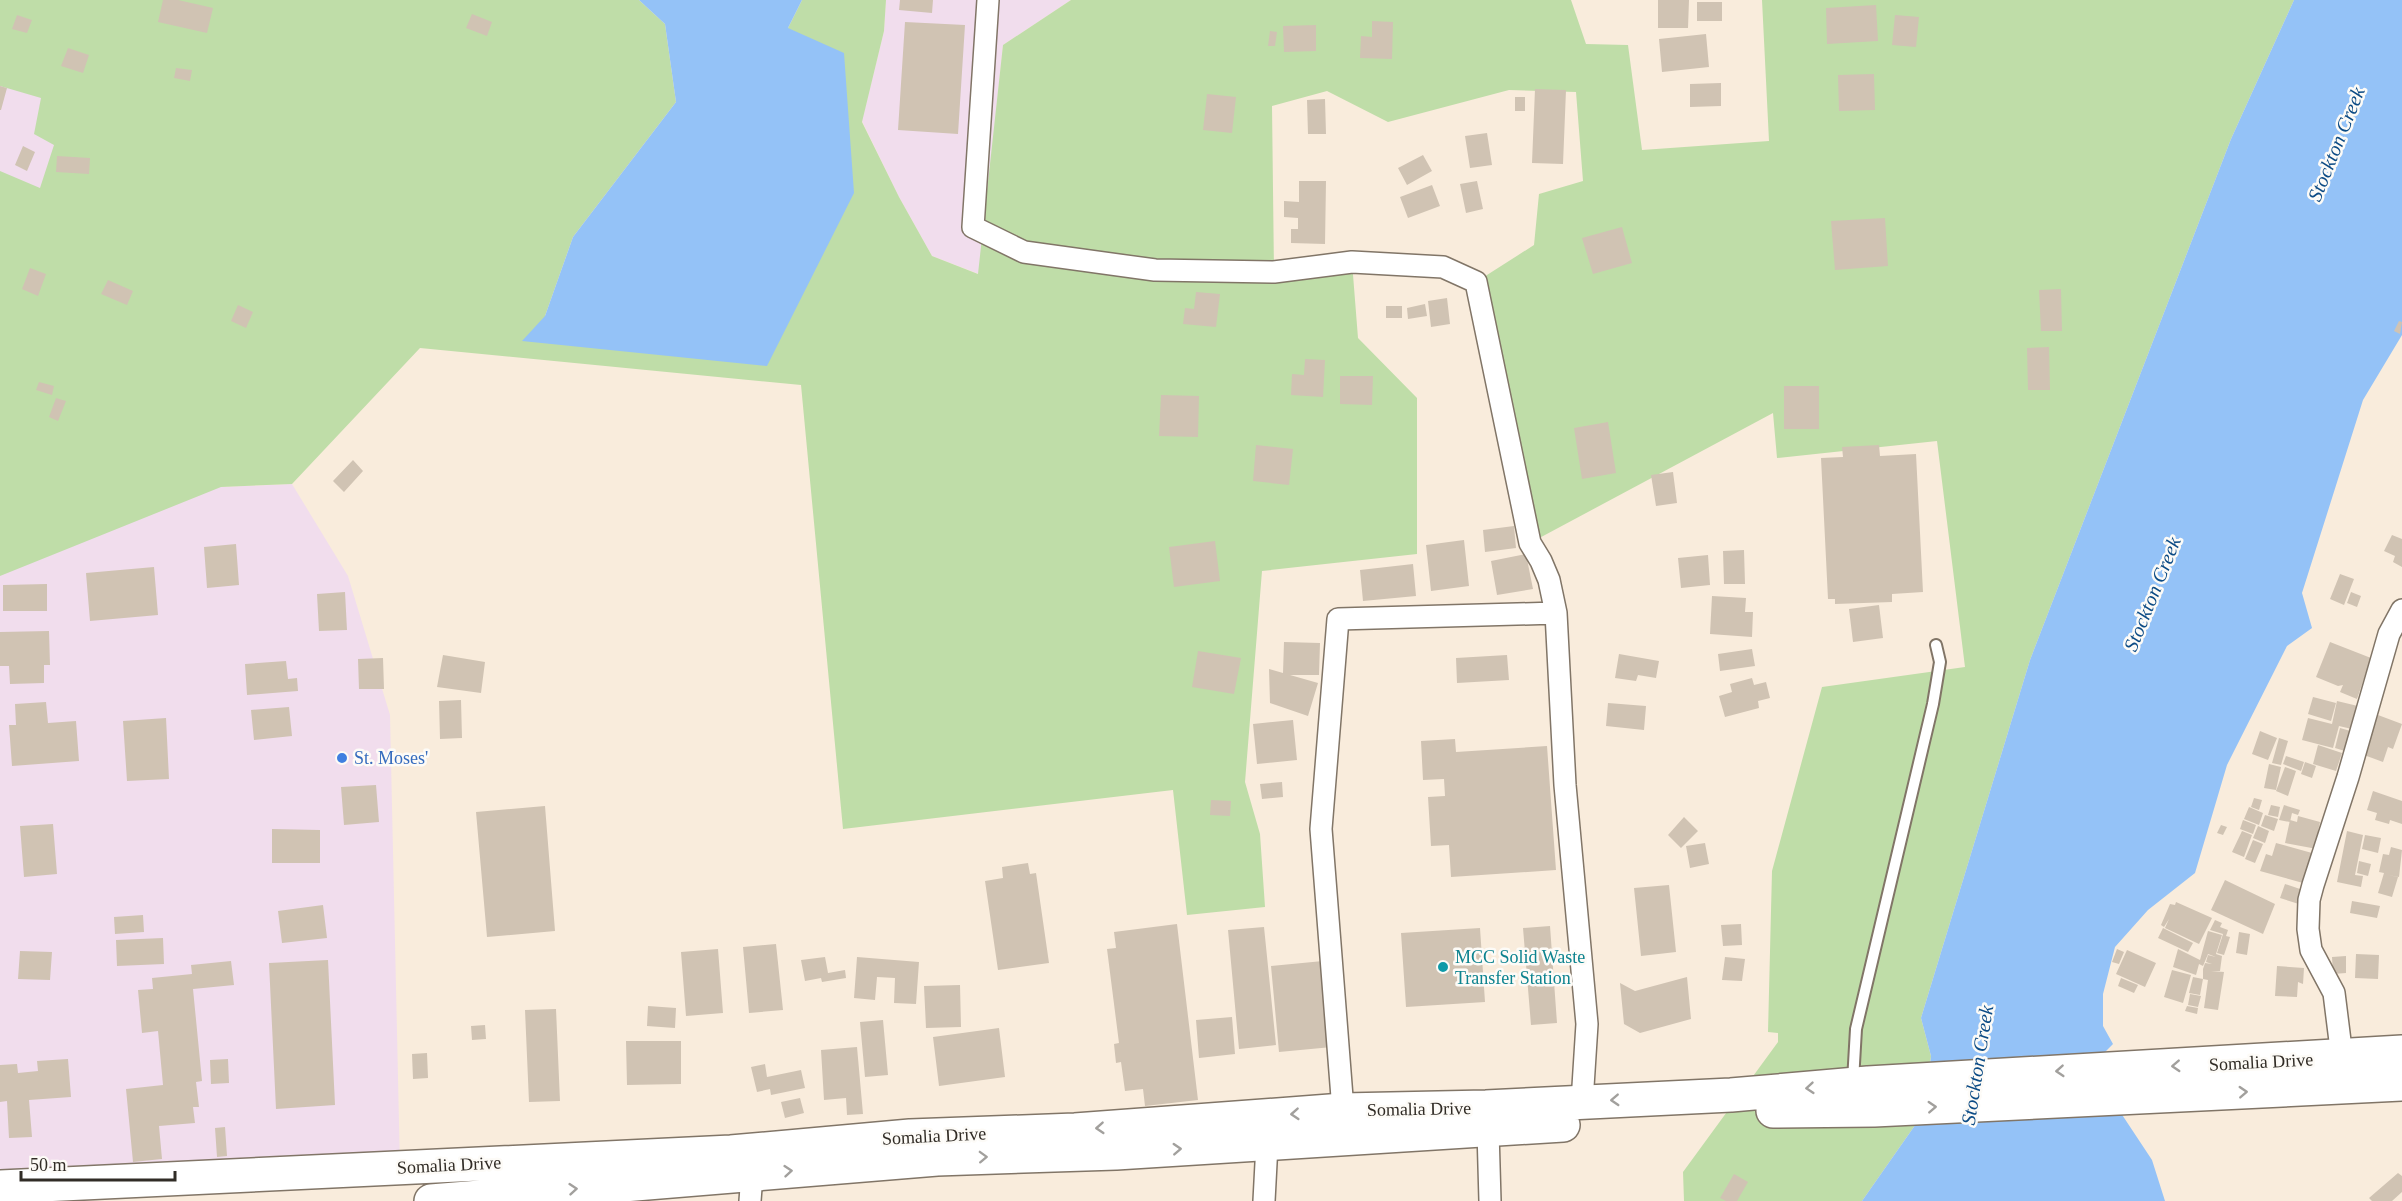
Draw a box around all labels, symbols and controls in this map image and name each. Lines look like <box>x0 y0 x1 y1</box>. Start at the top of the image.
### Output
water label: Stockton Creek <box>2303 83 2369 204</box>
water label: Stockton Creek <box>2119 533 2185 654</box>
place label: St. Moses' <box>354 748 428 768</box>
marker: St. Moses' <box>335 751 349 765</box>
place label: MCC Solid Waste Transfer Station <box>1455 947 1585 988</box>
marker: MCC Solid Waste Transfer Station <box>1436 960 1450 974</box>
water label: Stockton Creek <box>1957 1002 1997 1126</box>
street label: Somalia Drive <box>2208 1049 2314 1075</box>
one-way arrow <box>2171 1059 2180 1072</box>
one-way arrow <box>2056 1065 2065 1078</box>
one-way arrow <box>1806 1082 1815 1095</box>
one-way arrow <box>2238 1086 2247 1099</box>
one-way arrow <box>1611 1094 1620 1107</box>
street label: Somalia Drive <box>1367 1098 1471 1120</box>
one-way arrow <box>1928 1100 1937 1113</box>
one-way arrow <box>1290 1107 1299 1120</box>
one-way arrow <box>1096 1122 1105 1135</box>
street label: Somalia Drive <box>881 1123 987 1149</box>
one-way arrow <box>1173 1143 1182 1156</box>
scale bar <box>21 1144 176 1182</box>
one-way arrow <box>978 1151 987 1164</box>
street label: Somalia Drive <box>396 1152 502 1178</box>
text: 50 m <box>30 1155 67 1175</box>
one-way arrow <box>784 1165 793 1178</box>
one-way arrow <box>568 1183 577 1196</box>

